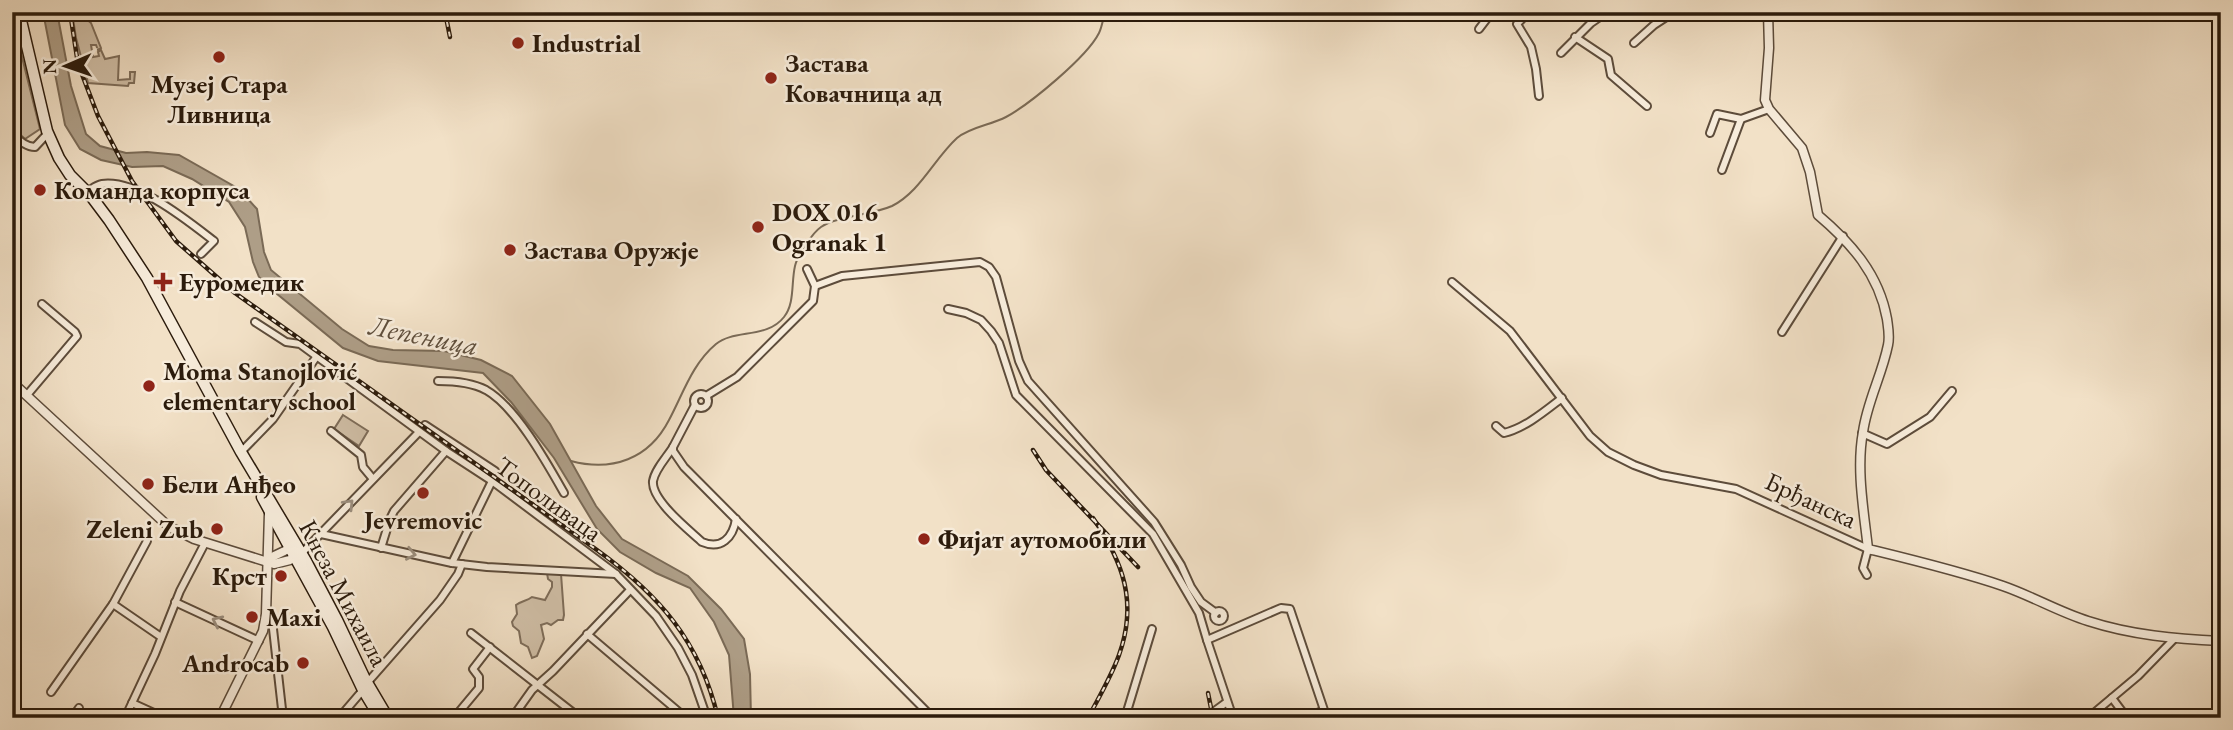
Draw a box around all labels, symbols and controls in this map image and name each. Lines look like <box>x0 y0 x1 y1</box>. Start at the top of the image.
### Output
place label: Industrial <box>532 26 641 60</box>
north arrow <box>32 32 102 102</box>
marker: Industrial <box>510 35 526 51</box>
place label: Застава Ковачница ад <box>785 46 942 110</box>
marker: Музеј Стара Ливница <box>211 49 227 65</box>
text: N <box>37 58 62 75</box>
place label: Музеј Стара Ливница <box>150 67 288 131</box>
marker: Застава Ковачница ад <box>763 70 779 86</box>
place label: Команда корпуса <box>54 173 250 207</box>
marker: Команда корпуса <box>32 182 48 198</box>
place label: DOX 016 Ogranak 1 <box>772 195 887 259</box>
marker: DOX 016 Ogranak 1 <box>750 219 766 235</box>
place label: Застава Оружје <box>524 233 699 267</box>
marker: Застава Оружје <box>502 242 518 258</box>
place label: Еуромедик <box>179 265 305 299</box>
marker: Еуромедик <box>153 272 173 292</box>
water label: Лепеница <box>365 306 481 363</box>
place label: Moma Stanojlović elementary school <box>163 354 358 418</box>
marker: Moma Stanojlović elementary school <box>141 378 157 394</box>
street label: Тополиваца <box>489 449 610 550</box>
street label: Брђанска <box>1760 464 1863 536</box>
place label: Бели Анђео <box>162 467 296 501</box>
marker: Бели Анђео <box>140 476 156 492</box>
marker: Jevremovic <box>415 485 431 501</box>
one-way arrow <box>340 499 353 512</box>
place label: Jevremovic <box>361 503 482 537</box>
place label: Zeleni Zub <box>86 512 203 546</box>
street label: Кнеза Михаила <box>291 514 397 673</box>
marker: Zeleni Zub <box>209 521 225 537</box>
place label: Фијат аутомобили <box>938 522 1146 556</box>
marker: Фијат аутомобили <box>916 531 932 547</box>
one-way arrow <box>405 546 417 561</box>
place label: Крст <box>212 559 267 593</box>
marker: Крст <box>273 568 289 584</box>
place label: Maxi <box>266 600 322 634</box>
marker: Maxi <box>244 609 260 625</box>
one-way arrow <box>212 616 224 630</box>
place label: Androcab <box>181 646 289 680</box>
marker: Androcab <box>295 655 311 671</box>

